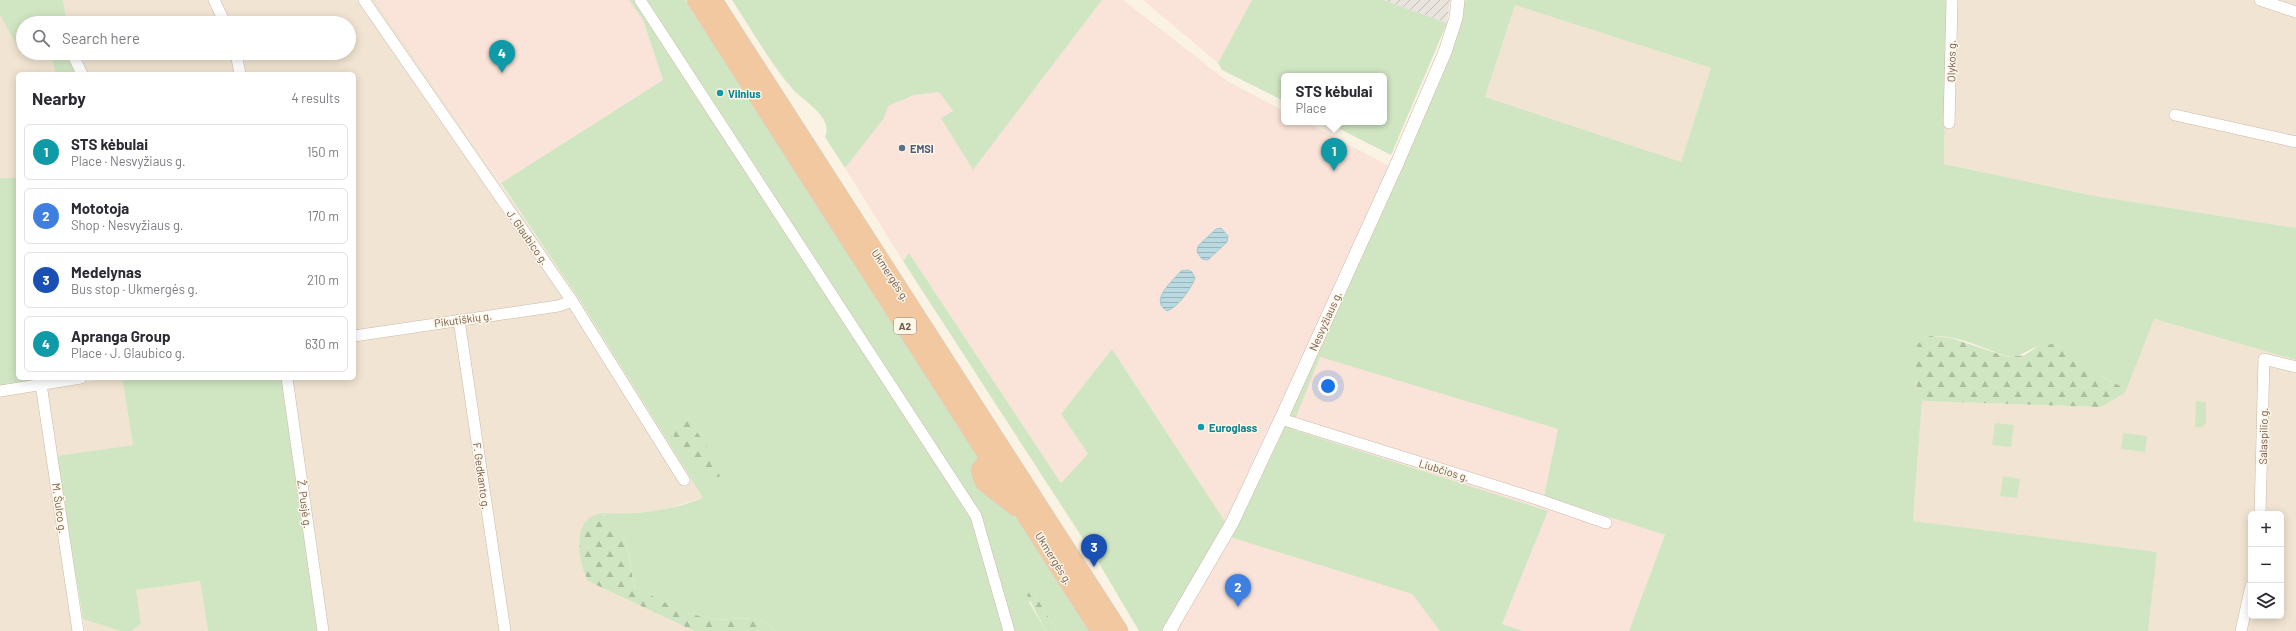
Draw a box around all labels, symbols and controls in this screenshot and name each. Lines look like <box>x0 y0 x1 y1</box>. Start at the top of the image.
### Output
search box <box>16 16 356 60</box>
icon: search <box>30 27 52 49</box>
text: Search here <box>62 29 140 47</box>
pin: 4 <box>489 40 515 73</box>
street label: Olykos g. <box>1944 40 1958 82</box>
popup <box>1281 73 1387 125</box>
text: STS kėbulai <box>1296 82 1372 100</box>
place label: Vilnius <box>728 87 761 100</box>
text: Nearby <box>32 88 86 108</box>
marker: Vilnius <box>715 88 725 98</box>
text: 4 results <box>292 90 340 106</box>
text: Place <box>1296 100 1327 116</box>
text: STS kėbulai <box>71 135 148 153</box>
pin: 1 <box>1321 138 1347 171</box>
place label: EMSI <box>910 142 934 155</box>
marker: EMSI <box>897 143 907 153</box>
text: 1 <box>44 144 48 160</box>
text: 150 m <box>307 144 339 160</box>
text: Place · Nesvyžiaus g. <box>71 153 186 169</box>
text: Mototoja <box>71 199 129 217</box>
street label: J. Glaubico g. <box>504 207 552 267</box>
text: 2 <box>42 208 50 224</box>
text: 170 m <box>308 208 339 224</box>
text: Shop · Nesvyžiaus g. <box>71 217 183 233</box>
street label: Ukmergės g. <box>869 247 913 303</box>
text: Medelynas <box>71 263 141 281</box>
text: 3 <box>42 272 50 288</box>
text: 210 m <box>307 272 339 288</box>
text: Bus stop · Ukmergės g. <box>71 281 198 297</box>
street label: Nesvyžiaus g. <box>1306 289 1344 353</box>
street label: Pikutiškių g. <box>433 309 493 329</box>
road number: A2 <box>894 318 916 334</box>
text: Apranga Group <box>71 327 170 345</box>
text: 4 <box>42 336 50 352</box>
text: 630 m <box>305 336 339 352</box>
text: Place · J. Glaubico g. <box>71 345 185 361</box>
your location <box>1318 376 1338 396</box>
street label: Salaspilio g. <box>2256 407 2270 465</box>
place label: Euroglass <box>1209 421 1258 434</box>
marker: Euroglass <box>1196 422 1206 432</box>
street label: F. Gedkanto g. <box>471 442 493 510</box>
street label: Liubčios g. <box>1417 456 1471 484</box>
street label: Ž. Pusjė g. <box>295 479 315 529</box>
street label: M. Šulco g. <box>50 482 70 534</box>
map controls <box>2248 511 2284 619</box>
button: + <box>2248 511 2284 547</box>
street label: Ukmergės g. <box>1033 529 1075 587</box>
pin: 3 <box>1081 534 1107 567</box>
button: − <box>2248 547 2284 583</box>
pin: 2 <box>1225 574 1251 607</box>
button: layers <box>2248 583 2284 619</box>

